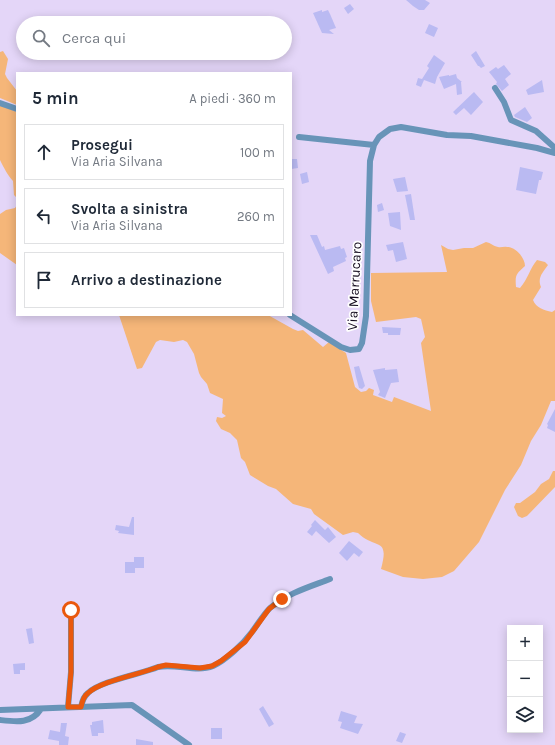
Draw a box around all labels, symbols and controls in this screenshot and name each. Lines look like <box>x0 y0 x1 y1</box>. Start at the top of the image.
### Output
search box <box>16 16 292 60</box>
icon: search <box>30 27 52 49</box>
text: Cerca qui <box>62 29 126 47</box>
text: 5 min <box>32 88 79 108</box>
text: A piedi · 360 m <box>189 91 276 106</box>
text: Prosegui <box>71 136 133 154</box>
icon: ahead <box>33 141 55 163</box>
text: 100 m <box>240 145 275 160</box>
text: Via Aria Silvana <box>71 154 163 169</box>
text: Svolta a sinistra <box>71 200 188 218</box>
icon: left <box>33 205 55 227</box>
text: 260 m <box>237 209 275 224</box>
text: Via Aria Silvana <box>71 218 163 233</box>
street label: Via Marrucaro <box>344 241 365 331</box>
icon: arrive <box>33 269 55 291</box>
text: Arrivo a destinazione <box>71 271 222 289</box>
route end <box>273 590 291 608</box>
route start <box>62 601 80 619</box>
map controls <box>507 625 543 733</box>
button: + <box>507 625 543 661</box>
button: − <box>507 661 543 697</box>
button: layers <box>507 697 543 733</box>

